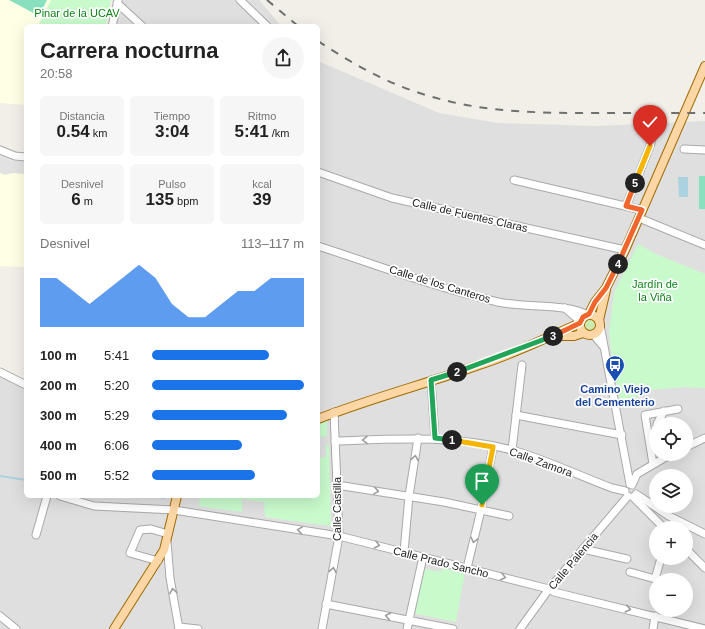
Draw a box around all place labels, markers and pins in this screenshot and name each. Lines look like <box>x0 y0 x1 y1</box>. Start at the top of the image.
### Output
pin <box>633 105 667 146</box>
pin: 5 <box>625 173 645 193</box>
pin: 4 <box>608 254 628 274</box>
pin: 3 <box>543 326 563 346</box>
bus stop icon: Camino Viejo del Cementerio <box>604 354 626 382</box>
pin: 2 <box>447 362 467 382</box>
place label: Camino Viejo del Cementerio <box>575 383 655 408</box>
pin: 1 <box>442 430 462 450</box>
pin <box>465 464 499 505</box>

